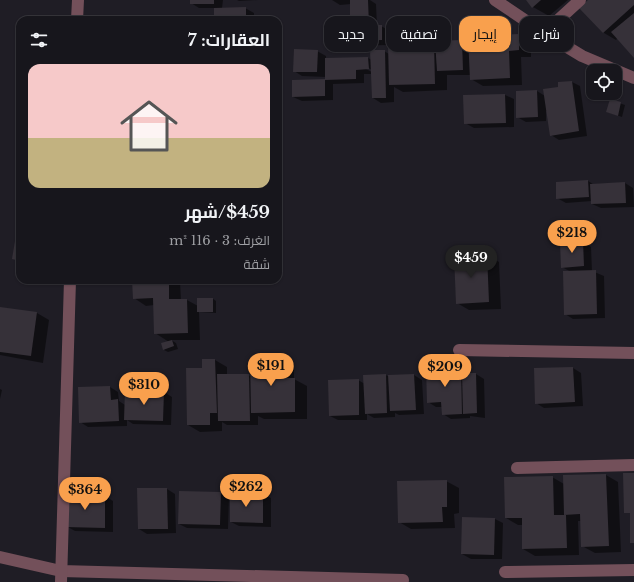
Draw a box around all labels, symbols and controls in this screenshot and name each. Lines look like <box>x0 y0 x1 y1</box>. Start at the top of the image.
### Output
chip: جديد <box>324 16 378 52</box>
chip: تصفية <box>386 16 451 52</box>
chip: إيجار <box>459 16 511 52</box>
chip: شراء <box>519 16 574 52</box>
icon: filters <box>28 29 50 51</box>
text: العقارات: 7 <box>188 30 270 51</box>
map controls <box>586 64 622 100</box>
button: locate <box>586 64 622 100</box>
icon: home <box>113 90 185 162</box>
text: $459/شهر <box>185 202 270 223</box>
pin: $218 <box>548 220 596 254</box>
text: $218 <box>557 224 587 241</box>
text: الغرف: 3 · 116 m² <box>169 232 270 249</box>
pin: $459 <box>447 245 495 279</box>
text: $459 <box>454 249 488 266</box>
text: شقة <box>243 256 270 273</box>
pin: $191 <box>247 353 295 387</box>
pin: $209 <box>421 354 469 388</box>
text: $191 <box>257 357 285 374</box>
text: $209 <box>427 358 463 375</box>
pin: $310 <box>120 372 168 406</box>
text: $310 <box>128 376 160 393</box>
pin: $262 <box>222 474 270 508</box>
pin: $364 <box>61 477 109 511</box>
text: $262 <box>229 478 263 495</box>
text: $364 <box>68 481 102 498</box>

